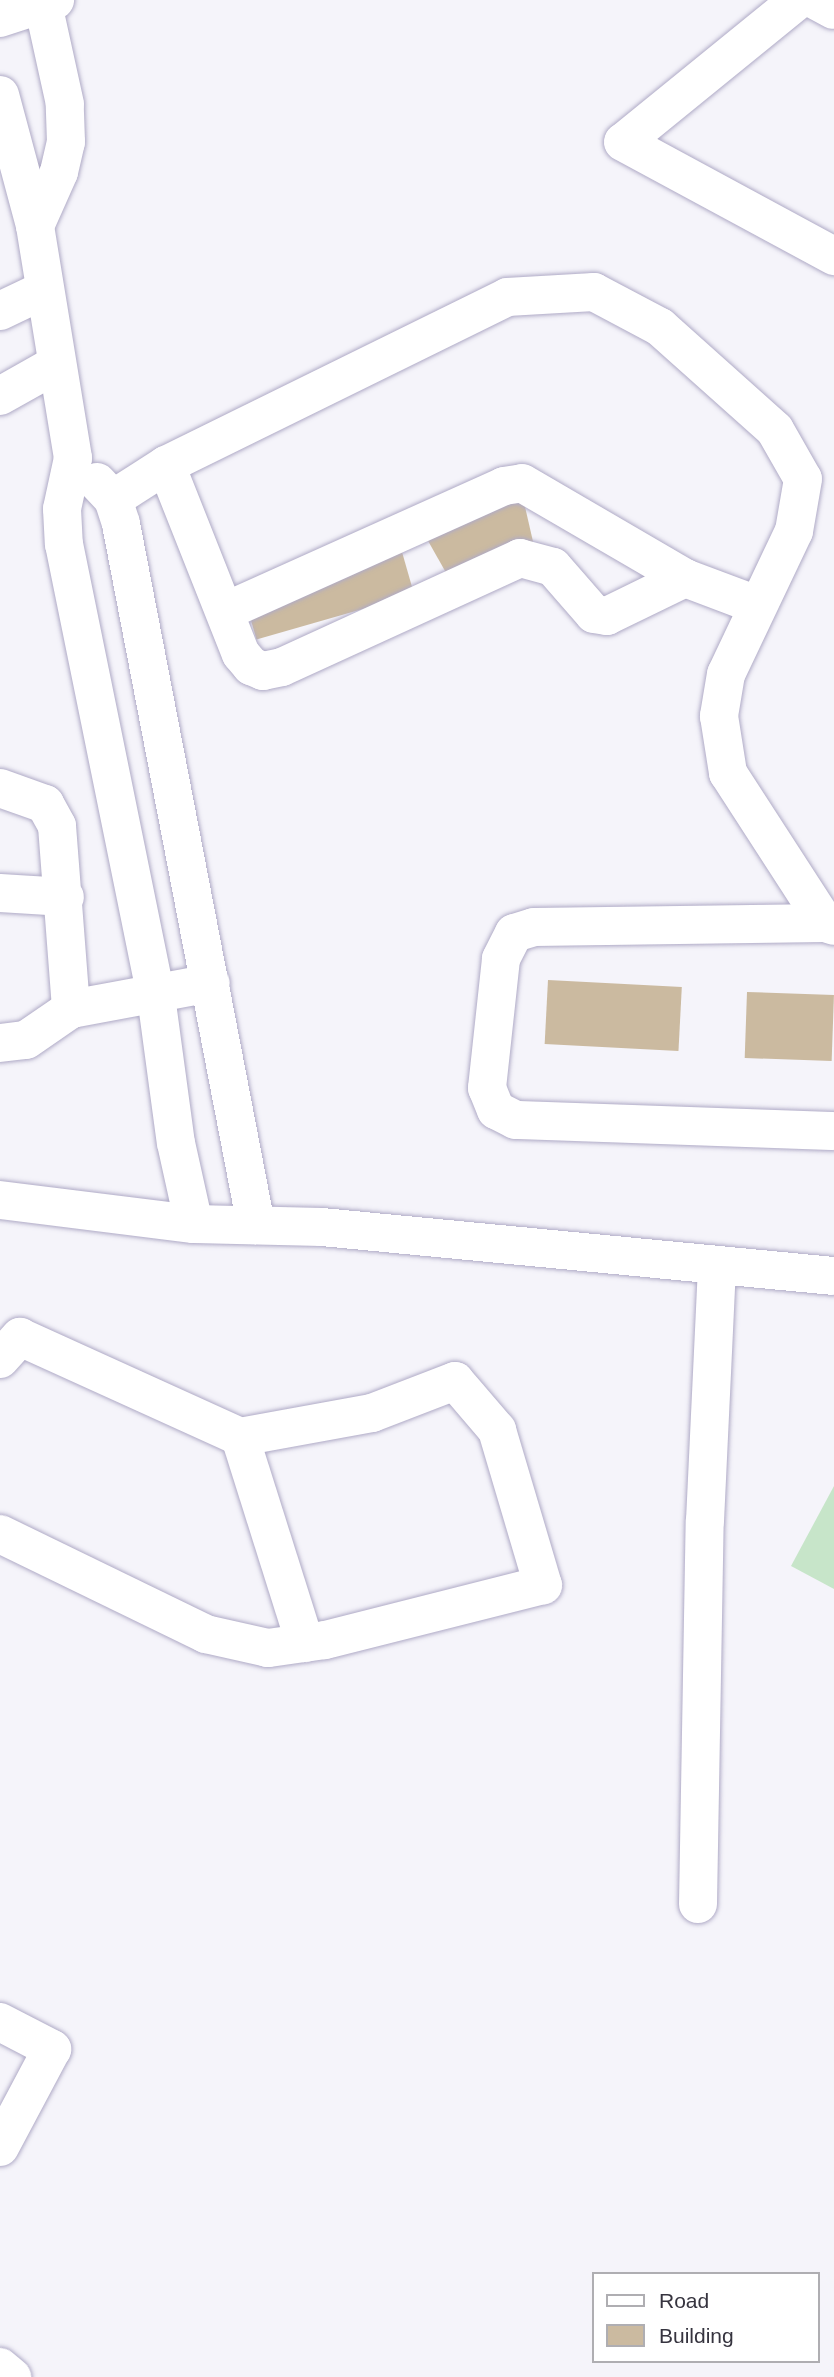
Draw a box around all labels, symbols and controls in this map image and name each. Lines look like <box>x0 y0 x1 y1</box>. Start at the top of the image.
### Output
legend <box>592 2272 820 2363</box>
text: Road <box>659 2289 709 2312</box>
text: Building <box>659 2324 734 2347</box>

